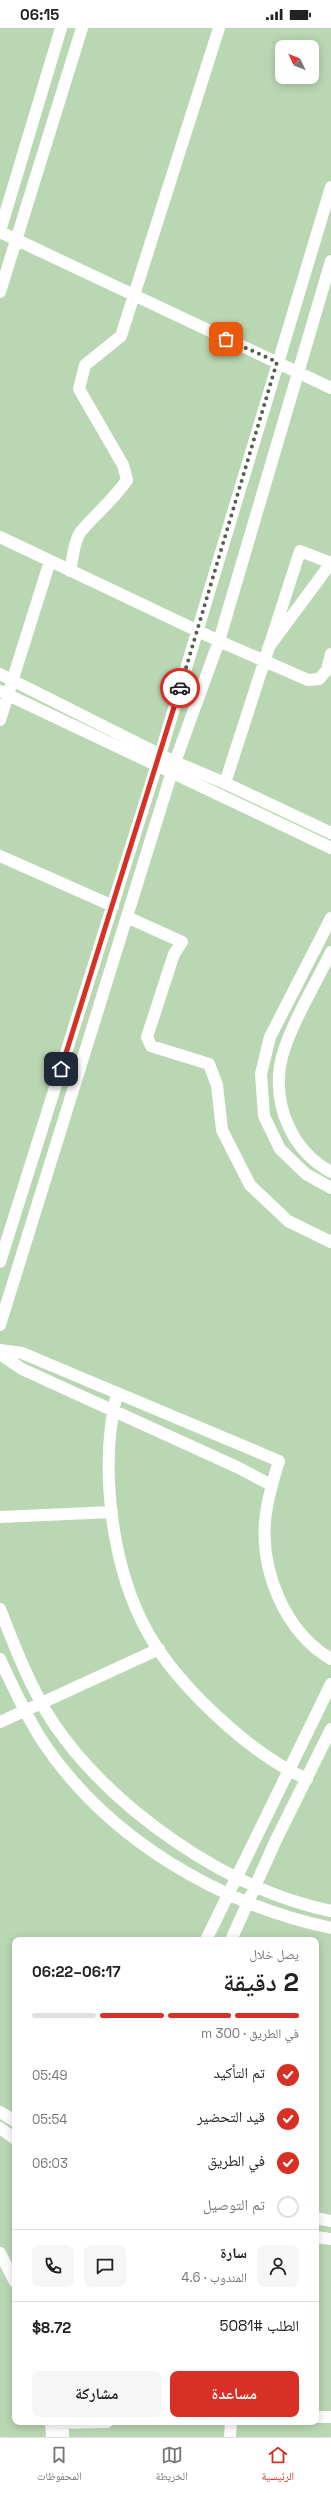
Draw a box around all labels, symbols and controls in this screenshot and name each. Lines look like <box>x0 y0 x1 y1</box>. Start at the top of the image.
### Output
text: 06:15 <box>20 5 59 24</box>
north arrow <box>275 40 319 84</box>
map controls <box>275 40 319 84</box>
pin <box>209 322 243 356</box>
icon: bag <box>215 328 237 350</box>
courier <box>160 668 200 708</box>
icon: car <box>169 677 191 699</box>
pin <box>44 1052 78 1086</box>
icon: home <box>50 1058 72 1080</box>
text: يصل خلال <box>249 1946 299 1963</box>
text: 06:17–06:22 <box>32 1962 121 1981</box>
text: 2 دقيقة <box>223 1965 299 1999</box>
text: في الطريق · 300 m <box>201 2025 299 2042</box>
text: تم التأكيد <box>213 2063 265 2082</box>
icon: check <box>277 2064 299 2086</box>
text: 05:49 <box>32 2067 68 2084</box>
text: قيد التحضير <box>197 2107 265 2126</box>
icon: check <box>277 2108 299 2130</box>
text: 05:54 <box>32 2111 67 2128</box>
text: في الطريق <box>208 2151 265 2170</box>
icon: check <box>277 2152 299 2174</box>
text: 06:03 <box>32 2155 68 2172</box>
text: تم التوصيل <box>203 2195 265 2214</box>
text: سارة <box>220 2243 247 2262</box>
button: phone <box>32 2245 74 2287</box>
button: chat <box>84 2245 126 2287</box>
button: person <box>257 2245 299 2287</box>
text: المندوب · 4.6 <box>181 2269 247 2286</box>
text: الطلب #5081 <box>219 2316 299 2335</box>
text: $8.72 <box>32 2318 71 2337</box>
button: مشاركة <box>32 2371 162 2417</box>
button: مساعدة <box>170 2371 299 2417</box>
tab: المحفوظات <box>37 2444 82 2487</box>
tab: الخريطة <box>155 2444 188 2487</box>
tab: الرئيسية <box>262 2444 294 2487</box>

